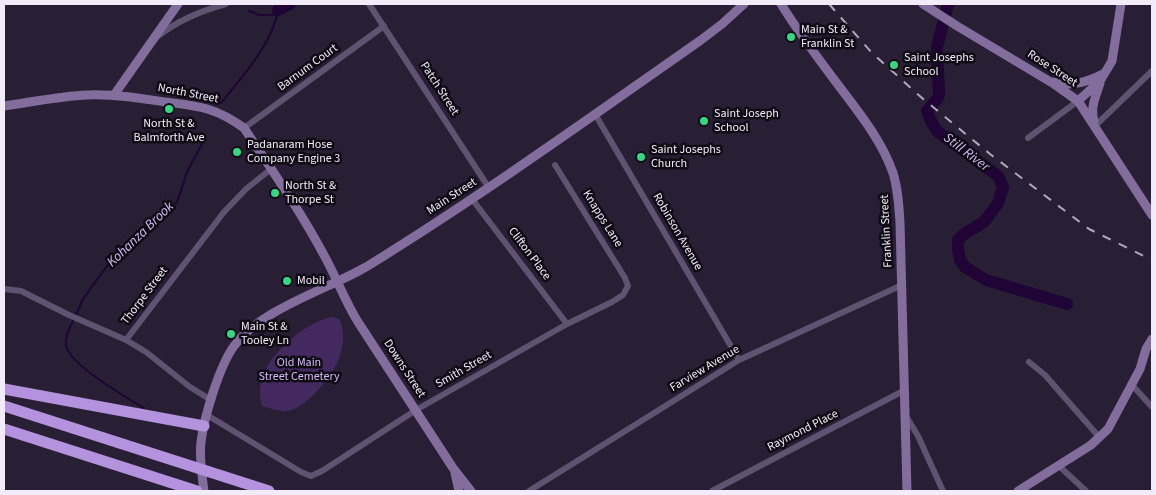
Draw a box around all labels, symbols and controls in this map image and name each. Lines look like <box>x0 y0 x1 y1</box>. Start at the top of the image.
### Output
place label: Main St & Franklin St <box>801 23 854 51</box>
marker: Main St & Franklin St <box>785 31 797 43</box>
street label: Barnum Court <box>275 41 341 95</box>
street label: Rose Street <box>1024 48 1080 90</box>
place label: Saint Josephs School <box>904 51 974 79</box>
marker: Saint Josephs School <box>888 59 900 71</box>
street label: Patch Street <box>416 60 462 118</box>
street label: North Street <box>156 81 220 107</box>
marker: North St & Balmforth Ave <box>163 103 175 115</box>
place label: Saint Joseph School <box>714 107 779 135</box>
marker: Saint Joseph School <box>698 115 710 127</box>
place label: North St & Balmforth Ave <box>133 117 205 145</box>
water label: Still River <box>940 130 992 176</box>
place label: Padanaram Hose Company Engine 3 <box>247 138 340 166</box>
place label: Saint Josephs Church <box>651 143 721 171</box>
marker: Padanaram Hose Company Engine 3 <box>231 146 243 158</box>
marker: Saint Josephs Church <box>635 151 647 163</box>
street label: Main Street <box>424 176 480 218</box>
place label: North St & Thorpe St <box>285 179 336 207</box>
marker: North St & Thorpe St <box>269 187 281 199</box>
street label: Knapps Lane <box>579 188 625 250</box>
street label: Robinson Avenue <box>649 191 705 273</box>
street label: Franklin Street <box>878 194 896 268</box>
water label: Kohanza Brook <box>104 199 178 271</box>
street label: Clifton Place <box>504 225 554 283</box>
street label: Thorpe Street <box>119 264 171 328</box>
place label: Mobil <box>297 274 325 288</box>
marker: Mobil <box>281 275 293 287</box>
place label: Main St & Tooley Ln <box>241 320 289 348</box>
marker: Main St & Tooley Ln <box>225 328 237 340</box>
street label: Downs Street <box>380 337 428 401</box>
street label: Farview Avenue <box>668 343 742 395</box>
street label: Smith Street <box>433 348 495 392</box>
park label: Old Main Street Cemetery <box>259 356 339 384</box>
street label: Raymond Place <box>765 407 841 455</box>

